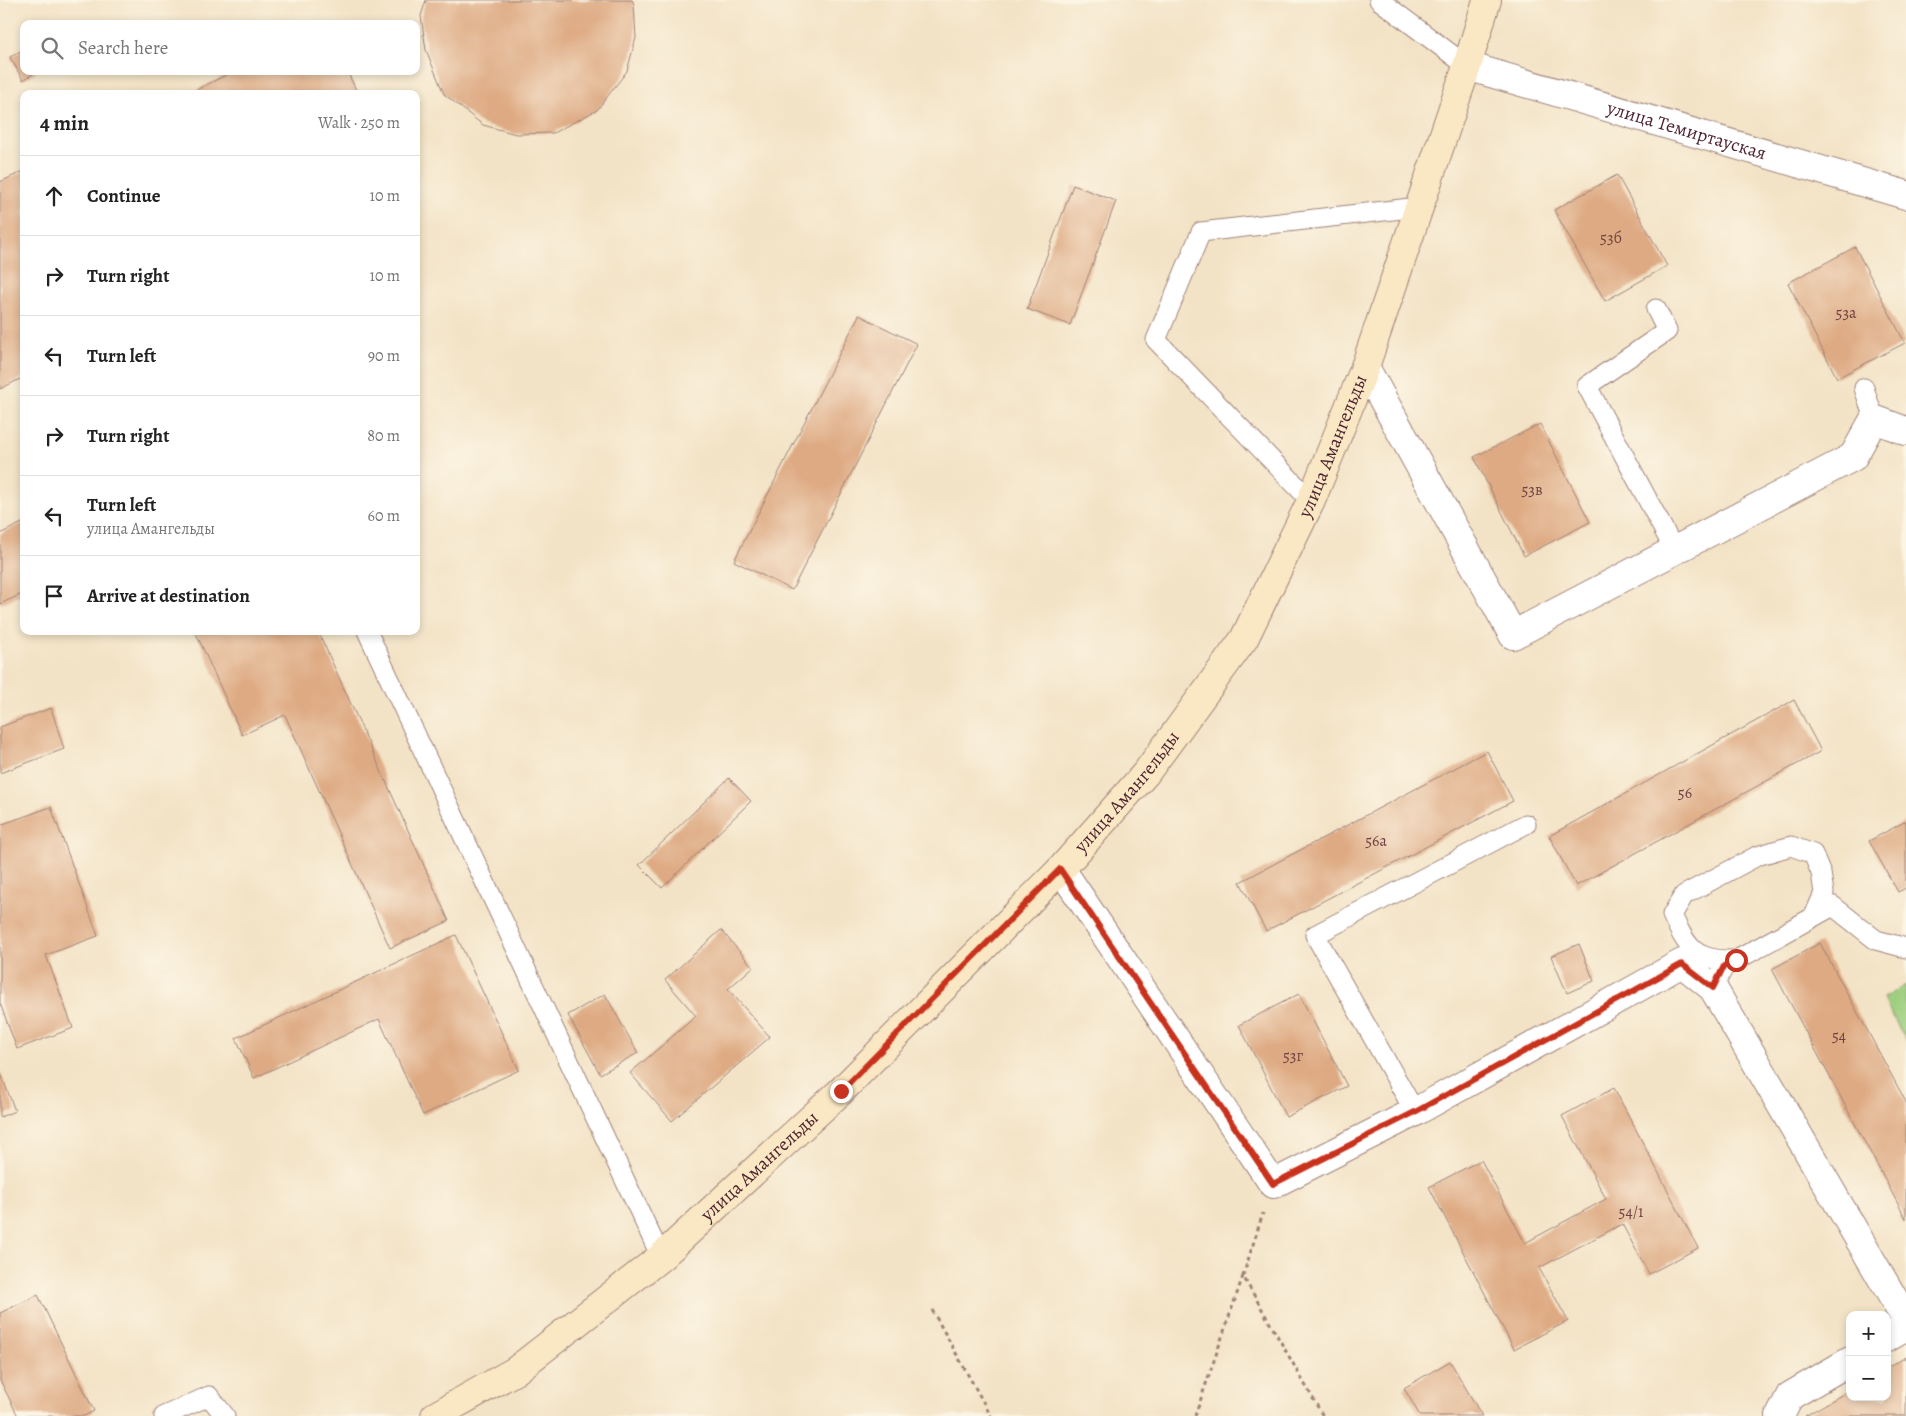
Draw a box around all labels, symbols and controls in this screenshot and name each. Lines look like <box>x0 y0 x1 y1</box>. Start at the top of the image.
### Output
search box <box>20 20 420 75</box>
icon: search <box>38 34 66 62</box>
text: Search here <box>78 35 168 61</box>
street label: улица Темиртауская <box>1603 95 1769 166</box>
text: 4 min <box>40 109 89 137</box>
text: Walk · 250 m <box>318 112 400 134</box>
icon: ahead <box>40 182 68 210</box>
text: Continue <box>87 183 161 209</box>
text: 10 m <box>370 185 400 207</box>
house number: 53б <box>1600 227 1622 249</box>
icon: right <box>40 262 68 290</box>
text: Turn right <box>87 263 169 289</box>
text: 10 m <box>370 265 400 287</box>
house number: 53а <box>1836 302 1857 324</box>
icon: left <box>40 342 68 370</box>
text: Turn left <box>87 343 156 369</box>
text: 90 m <box>368 345 400 367</box>
street label: улица Амангельды <box>1291 371 1373 523</box>
icon: right <box>40 422 68 450</box>
text: Turn right <box>87 423 169 449</box>
text: 80 m <box>367 425 400 447</box>
house number: 53в <box>1521 479 1543 501</box>
text: Turn left <box>87 492 156 518</box>
icon: left <box>40 502 68 530</box>
text: 60 m <box>368 505 400 527</box>
text: улица Амангельды <box>87 518 215 540</box>
icon: arrive <box>40 582 68 610</box>
text: Arrive at destination <box>87 583 250 609</box>
street label: улица Амангельды <box>1068 725 1186 859</box>
house number: 56 <box>1678 782 1692 804</box>
house number: 56а <box>1365 830 1387 852</box>
route start <box>1725 949 1748 972</box>
house number: 54 <box>1832 1025 1846 1047</box>
house number: 53г <box>1283 1045 1303 1067</box>
route end <box>830 1080 853 1103</box>
street label: улица Амангельды <box>694 1105 824 1228</box>
house number: 54/1 <box>1619 1201 1644 1223</box>
map controls <box>1846 1311 1891 1401</box>
button: + <box>1846 1311 1891 1356</box>
button: − <box>1846 1356 1891 1401</box>

